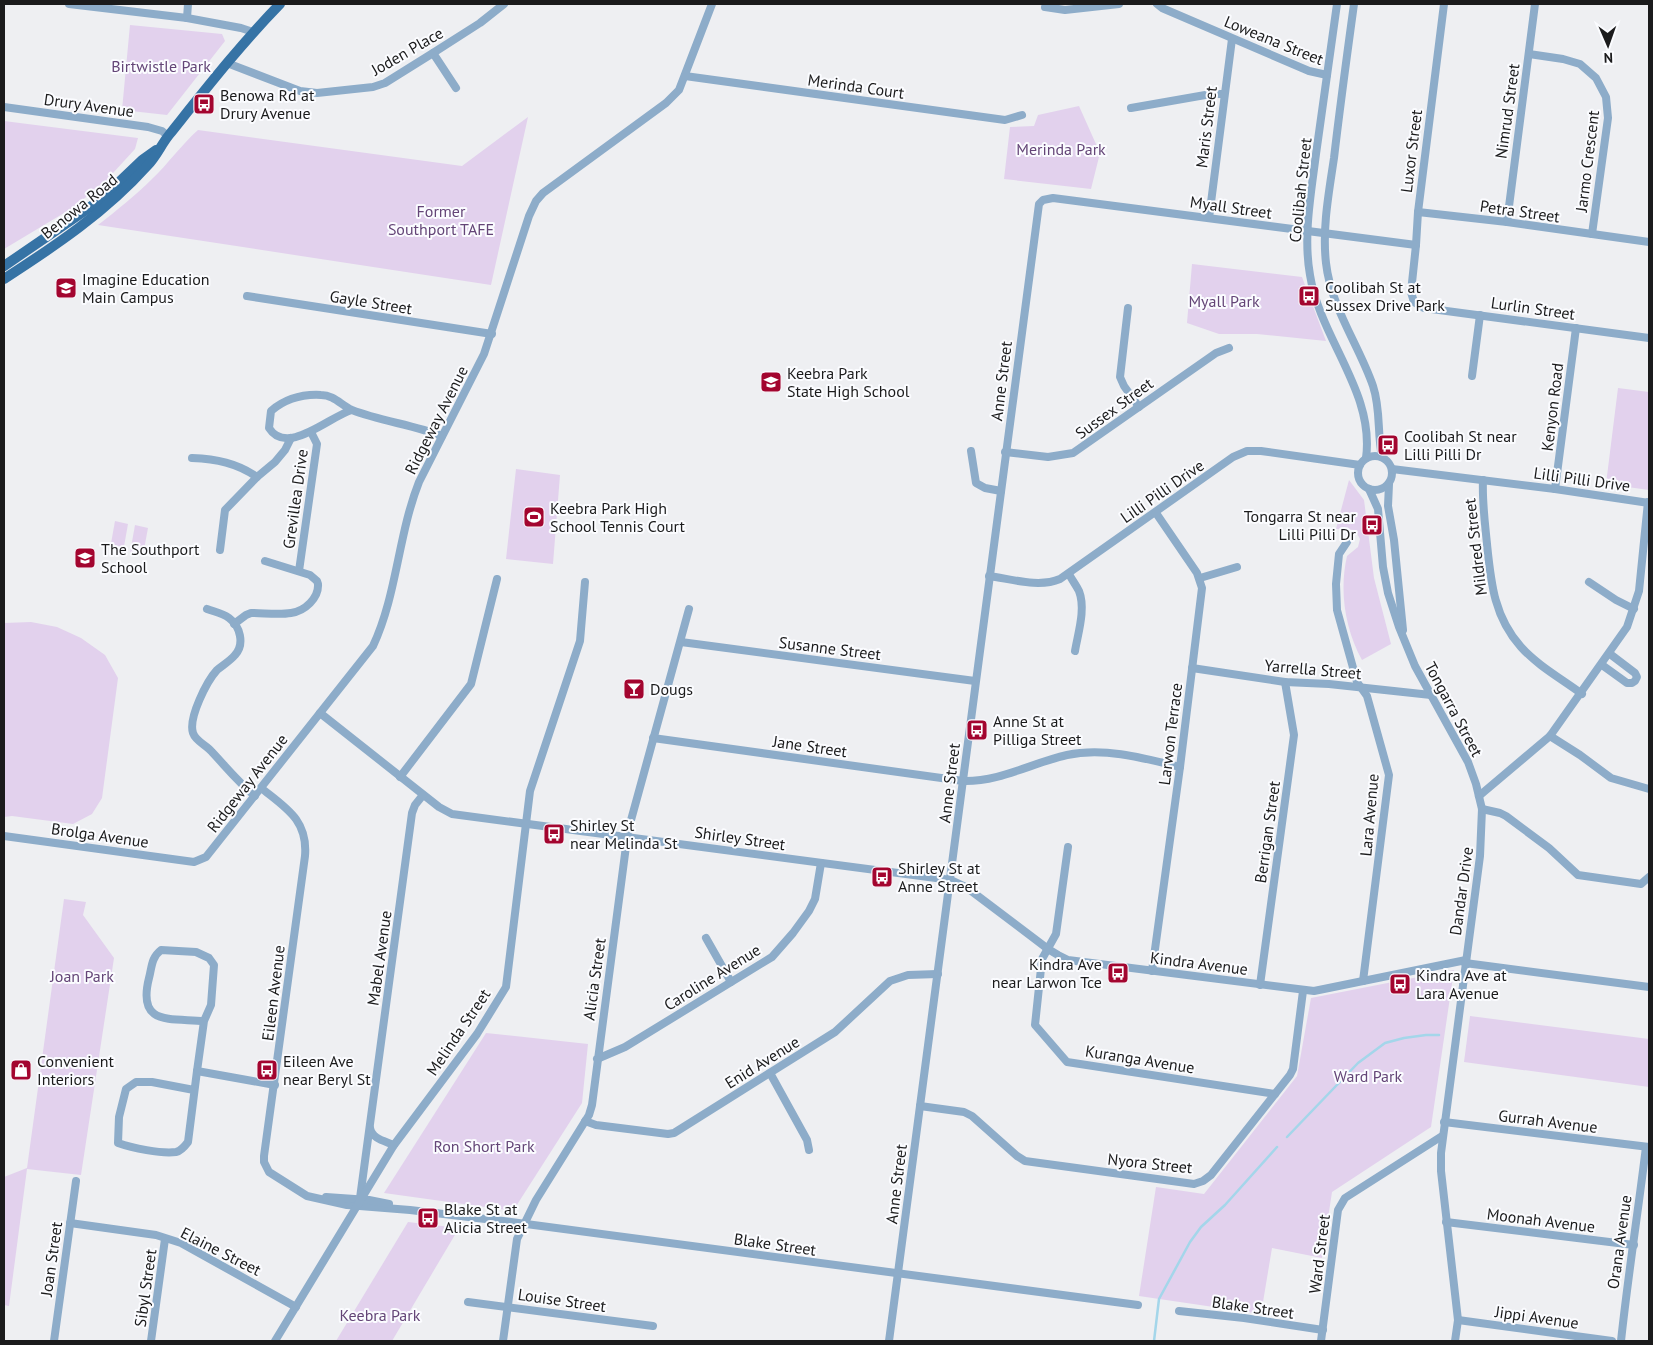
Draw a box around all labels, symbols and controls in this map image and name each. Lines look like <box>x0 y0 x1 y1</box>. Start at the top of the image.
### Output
street label: Loweana Street <box>1221 11 1327 69</box>
north arrow <box>1583 20 1633 70</box>
street label: Joden Place <box>367 22 446 80</box>
text: N <box>1604 49 1613 67</box>
park label: Birtwistle Park <box>111 56 211 76</box>
street label: Nimrud Street <box>1490 62 1524 160</box>
street label: Merinda Court <box>806 69 906 103</box>
street label: Maris Street <box>1191 84 1221 169</box>
place label: Benowa Rd at Drury Avenue <box>220 85 315 123</box>
street label: Drury Avenue <box>43 89 135 121</box>
bus stop icon: Benowa Rd at Drury Avenue <box>192 92 216 116</box>
street label: Luxor Street <box>1396 108 1426 194</box>
street label: Jarmo Crescent <box>1571 108 1603 214</box>
street label: Coolibah Street <box>1285 136 1316 243</box>
park label: Merinda Park <box>1016 139 1106 159</box>
street label: Benowa Road <box>37 169 121 243</box>
street label: Myall Street <box>1189 191 1274 223</box>
street label: Petra Street <box>1479 195 1562 227</box>
park label: Former Southport TAFE <box>388 201 494 239</box>
place label: Imagine Education Main Campus <box>82 269 210 307</box>
school or university icon: Imagine Education Main Campus <box>54 276 78 300</box>
place label: Coolibah St at Sussex Drive Park <box>1325 277 1445 315</box>
bus stop icon: Coolibah St at Sussex Drive Park <box>1297 284 1321 308</box>
street label: Gayle Street <box>328 286 414 318</box>
park label: Myall Park <box>1188 291 1260 311</box>
street label: Lurlin Street <box>1490 292 1577 324</box>
street label: Anne Street <box>986 339 1016 422</box>
street label: Ridgeway Avenue <box>400 362 472 478</box>
street label: Kenyon Road <box>1537 362 1567 452</box>
place label: Keebra Park State High School <box>787 363 910 401</box>
school or university icon: Keebra Park State High School <box>759 370 783 394</box>
street label: Sussex Street <box>1071 373 1157 443</box>
place label: Coolibah St near Lilli Pilli Dr <box>1404 426 1517 464</box>
bus stop icon: Coolibah St near Lilli Pilli Dr <box>1376 433 1400 457</box>
street label: Grevillea Drive <box>278 448 312 550</box>
street label: Lilli Pilli Drive <box>1116 455 1208 527</box>
street label: Lilli Pilli Drive <box>1532 462 1632 496</box>
street label: Mildred Street <box>1459 497 1491 597</box>
place label: Keebra Park High School Tennis Court <box>550 498 686 536</box>
sports icon: Keebra Park High School Tennis Court <box>522 505 546 529</box>
place label: Tongarra St near Lilli Pilli Dr <box>1244 506 1357 544</box>
bus stop icon: Tongarra St near Lilli Pilli Dr <box>1360 513 1384 537</box>
place label: The Southport School <box>101 539 200 577</box>
school or university icon: The Southport School <box>73 546 97 570</box>
street label: Susanne Street <box>778 632 883 664</box>
street label: Yarrella Street <box>1264 655 1363 683</box>
street label: Tongarra Street <box>1421 658 1488 760</box>
bar icon: Dougs <box>622 677 646 701</box>
place label: Dougs <box>650 679 693 699</box>
street label: Larwon Terrace <box>1154 682 1186 786</box>
place label: Anne St at Pilliga Street <box>993 711 1082 749</box>
bus stop icon: Anne St at Pilliga Street <box>965 718 989 742</box>
street label: Ridgeway Avenue <box>202 730 292 836</box>
street label: Jane Street <box>771 731 849 761</box>
street label: Anne Street <box>934 741 964 824</box>
street label: Lara Avenue <box>1355 773 1383 857</box>
street label: Berrigan Street <box>1250 779 1284 884</box>
place label: Shirley St near Melinda St <box>570 815 678 853</box>
street label: Brolga Avenue <box>50 818 150 852</box>
bus stop icon: Shirley St near Melinda St <box>542 822 566 846</box>
street label: Shirley Street <box>693 822 787 854</box>
street label: Dandar Drive <box>1445 845 1477 937</box>
place label: Shirley St at Anne Street <box>898 858 981 896</box>
bus stop icon: Shirley St at Anne Street <box>870 865 894 889</box>
street label: Mabel Avenue <box>362 909 396 1007</box>
street label: Alicia Street <box>578 936 610 1021</box>
street label: Caroline Avenue <box>660 939 764 1015</box>
street label: Eileen Avenue <box>257 944 289 1042</box>
street label: Kindra Avenue <box>1149 947 1249 979</box>
place label: Kindra Ave near Larwon Tce <box>992 954 1102 992</box>
bus stop icon: Kindra Ave near Larwon Tce <box>1106 961 1130 985</box>
place label: Kindra Ave at Lara Avenue <box>1416 965 1507 1003</box>
park label: Joan Park <box>49 966 114 986</box>
bus stop icon: Kindra Ave at Lara Avenue <box>1388 972 1412 996</box>
street label: Melinda Street <box>422 984 495 1079</box>
street label: Enid Avenue <box>721 1031 803 1093</box>
street label: Kuranga Avenue <box>1084 1040 1196 1078</box>
place label: Convenient Interiors <box>37 1051 114 1089</box>
place label: Eileen Ave near Beryl St <box>283 1051 371 1089</box>
shop icon: Convenient Interiors <box>9 1058 33 1082</box>
bus stop icon: Eileen Ave near Beryl St <box>255 1058 279 1082</box>
park label: Ward Park <box>1334 1066 1402 1086</box>
street label: Gurrah Avenue <box>1497 1105 1599 1137</box>
park label: Ron Short Park <box>433 1136 535 1156</box>
street label: Anne Street <box>881 1142 911 1225</box>
street label: Nyora Street <box>1107 1149 1194 1177</box>
street label: Orana Avenue <box>1603 1194 1635 1290</box>
place label: Blake St at Alicia Street <box>444 1199 527 1237</box>
street label: Moonah Avenue <box>1486 1203 1596 1237</box>
bus stop icon: Blake St at Alicia Street <box>416 1206 440 1230</box>
street label: Ward Street <box>1304 1213 1334 1295</box>
street label: Joan Street <box>36 1220 66 1299</box>
street label: Elaine Street <box>177 1222 265 1280</box>
street label: Blake Street <box>733 1228 818 1260</box>
street label: Sibyl Street <box>130 1247 160 1328</box>
street label: Louise Street <box>517 1284 608 1316</box>
street label: Blake Street <box>1211 1291 1296 1323</box>
street label: Jippi Avenue <box>1493 1301 1580 1333</box>
park label: Keebra Park <box>340 1305 421 1325</box>

